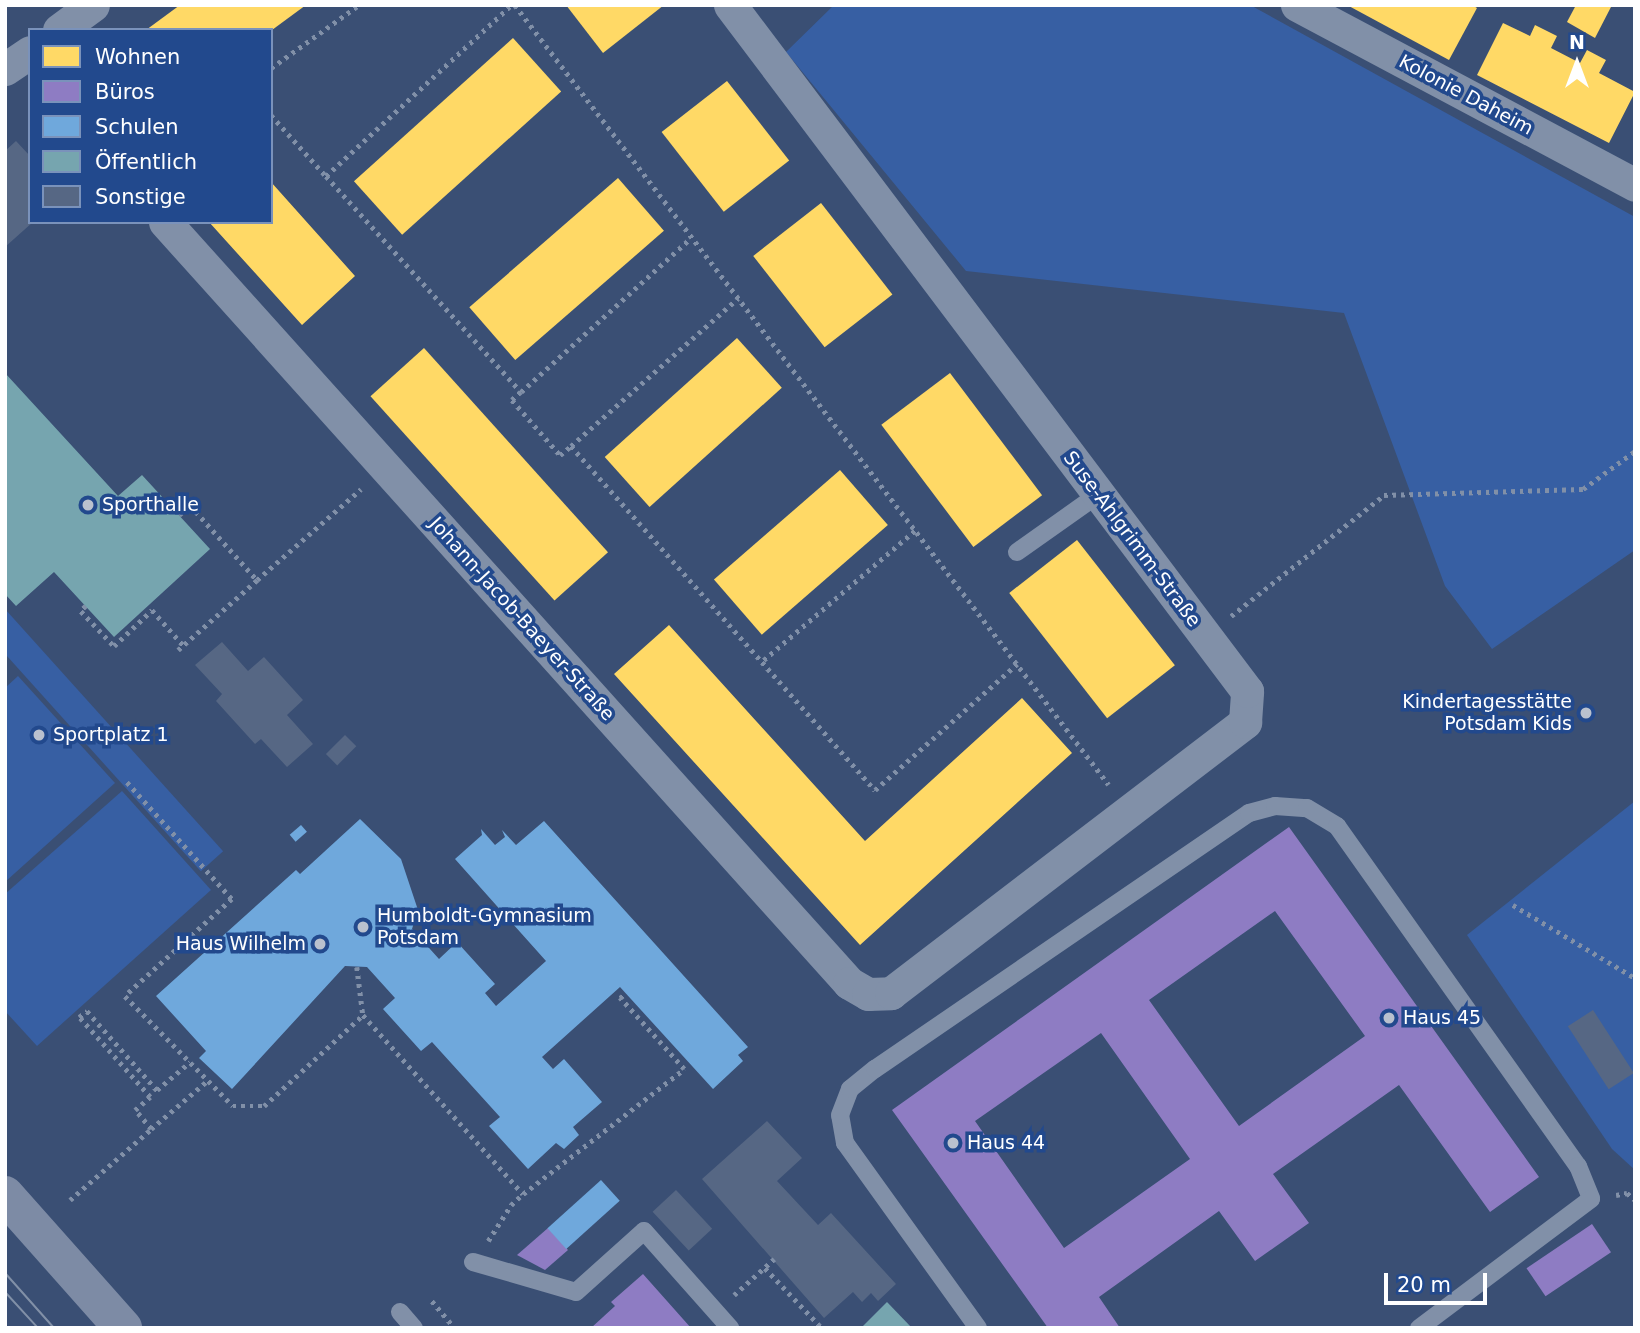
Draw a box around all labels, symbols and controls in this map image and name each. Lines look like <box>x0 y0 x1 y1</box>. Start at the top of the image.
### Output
legend <box>28 28 273 224</box>
north arrow <box>1542 28 1612 98</box>
text: N <box>1569 31 1585 53</box>
text: Wohnen <box>95 45 180 69</box>
street label: Kolonie Daheim <box>1395 50 1537 140</box>
text: Büros <box>95 80 155 104</box>
text: Schulen <box>95 115 179 139</box>
text: Öffentlich <box>95 150 197 174</box>
text: Sonstige <box>95 185 186 209</box>
street label: Suse-Ahlgrimm-Straße <box>1058 447 1206 631</box>
place label: Sporthalle <box>102 494 199 516</box>
marker: Sporthalle <box>80 497 96 513</box>
street label: Johann-Jacob-Baeyer-Straße <box>425 513 619 725</box>
place label: Kindertagesstätte Potsdam Kids <box>1402 691 1572 735</box>
marker: Kindertagesstätte Potsdam Kids <box>1578 705 1594 721</box>
place label: Sportplatz 1 <box>53 724 169 746</box>
marker: Sportplatz 1 <box>31 727 47 743</box>
place label: Humboldt-Gymnasium Potsdam <box>377 905 592 949</box>
marker: Humboldt-Gymnasium Potsdam <box>355 919 371 935</box>
place label: Haus Wilhelm <box>176 933 306 955</box>
marker: Haus Wilhelm <box>312 936 328 952</box>
place label: Haus 45 <box>1403 1007 1481 1029</box>
marker: Haus 45 <box>1381 1010 1397 1026</box>
place label: Haus 44 <box>967 1132 1045 1154</box>
marker: Haus 44 <box>945 1135 961 1151</box>
scale bar <box>1388 1260 1491 1304</box>
text: 20 m <box>1397 1273 1451 1297</box>

